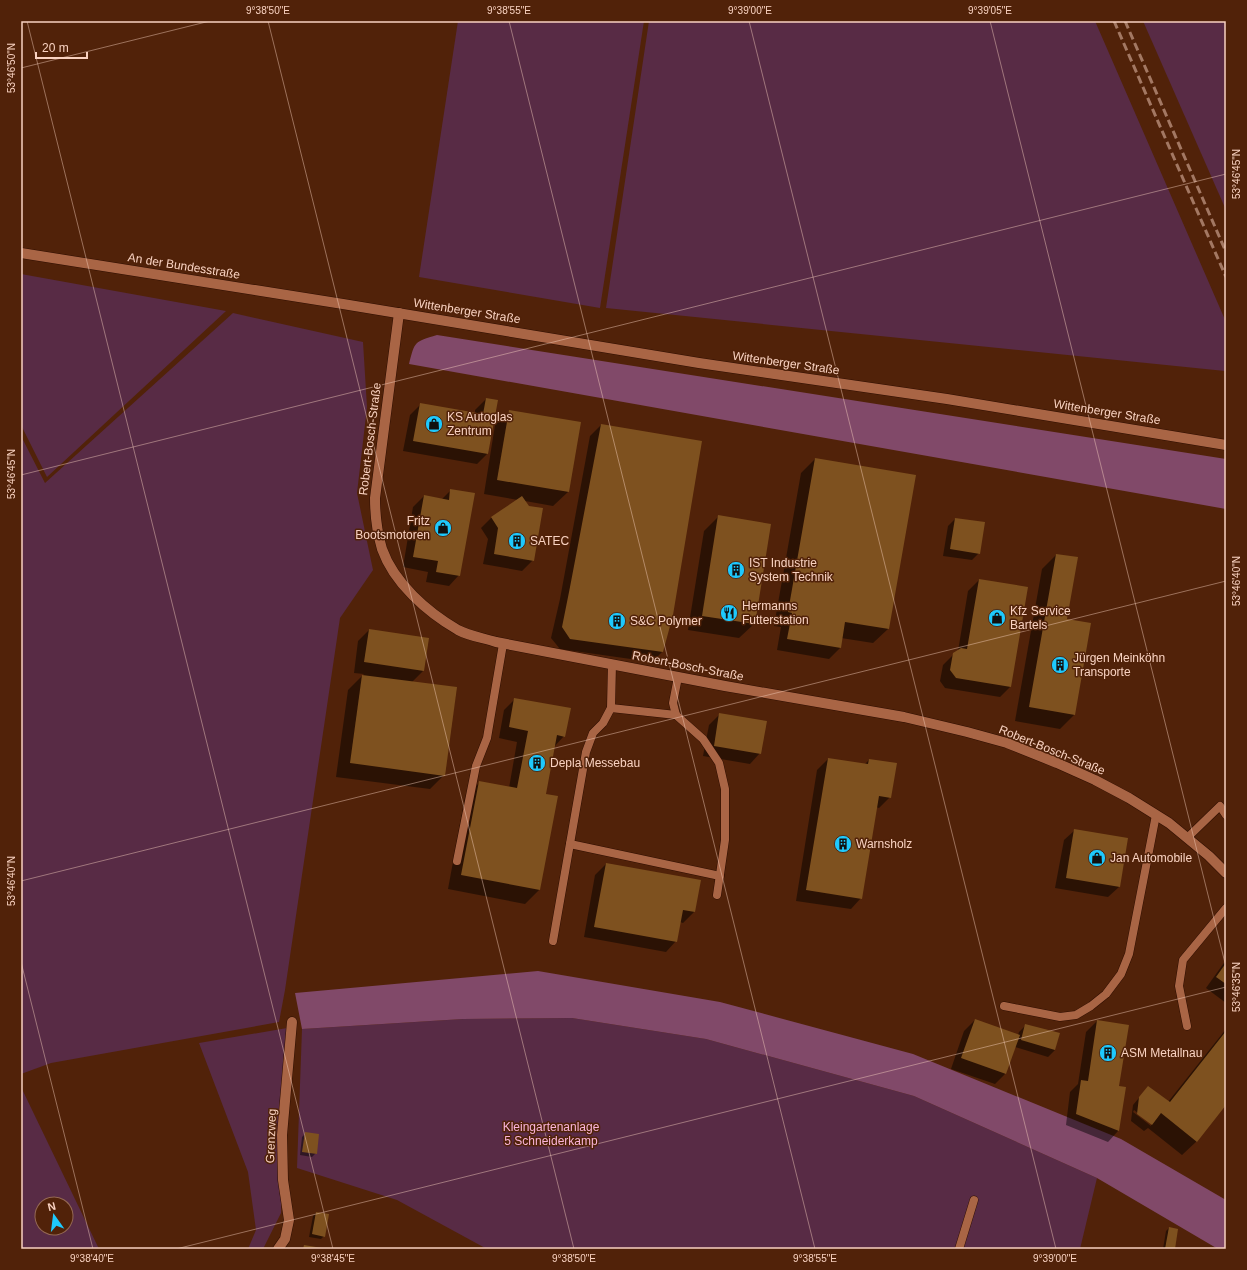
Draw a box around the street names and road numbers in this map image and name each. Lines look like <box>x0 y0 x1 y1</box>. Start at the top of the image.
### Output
street label: An der Bundesstraße <box>127 250 241 282</box>
street label: Wittenberger Straße <box>413 296 522 326</box>
street label: Wittenberger Straße <box>732 349 841 377</box>
street label: Robert-Bosch-Straße <box>356 382 384 496</box>
street label: Wittenberger Straße <box>1053 397 1162 427</box>
street label: Robert-Bosch-Straße <box>631 648 745 684</box>
street label: Robert-Bosch-Straße <box>997 722 1107 778</box>
street label: Grenzweg <box>263 1108 279 1164</box>

